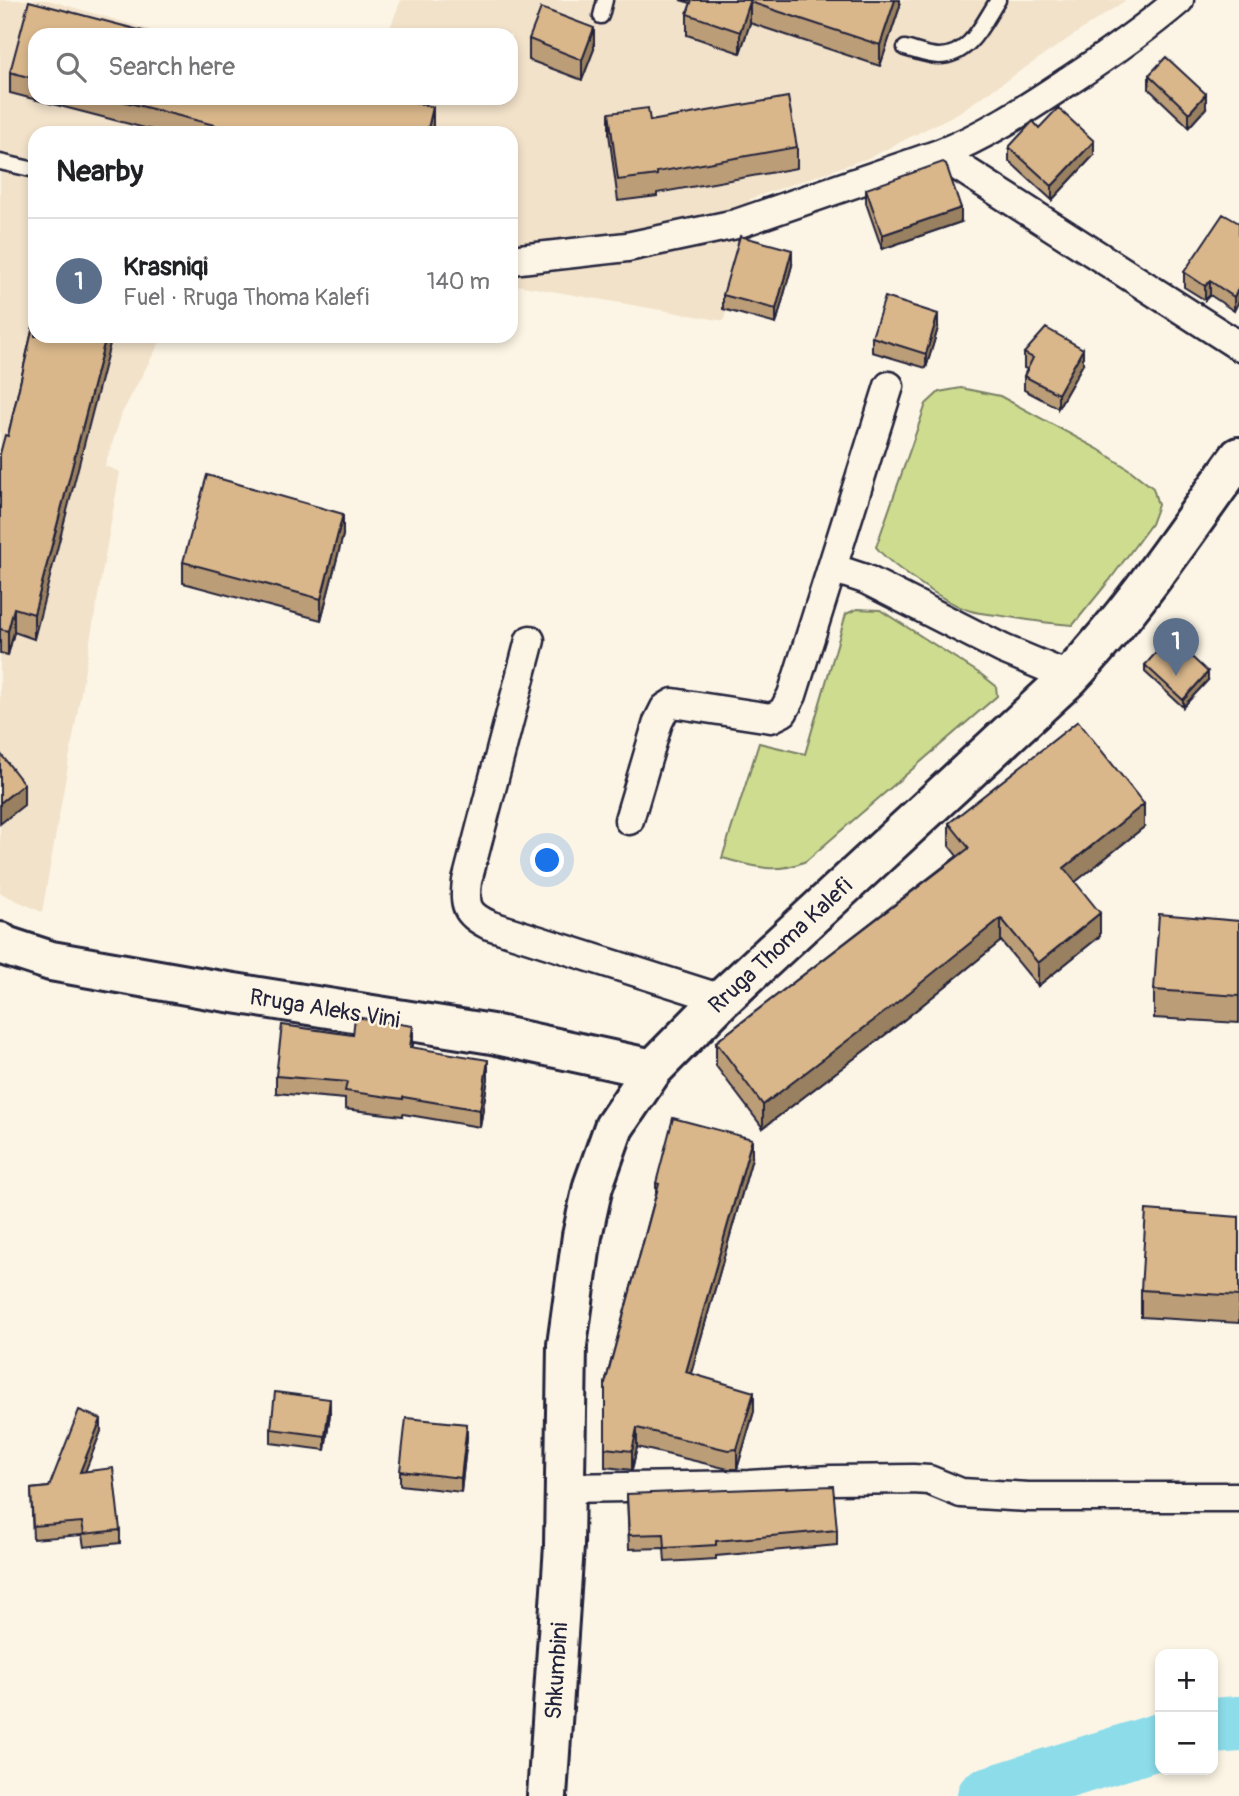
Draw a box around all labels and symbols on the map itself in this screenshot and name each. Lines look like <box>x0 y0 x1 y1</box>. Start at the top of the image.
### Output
pin: 1 <box>1153 618 1199 676</box>
your location <box>530 843 564 877</box>
street label: Rruga Thoma Kalefi <box>702 871 858 1020</box>
street label: Rruga Aleks Vini <box>248 982 402 1035</box>
street label: Shkumbini <box>539 1621 574 1721</box>

